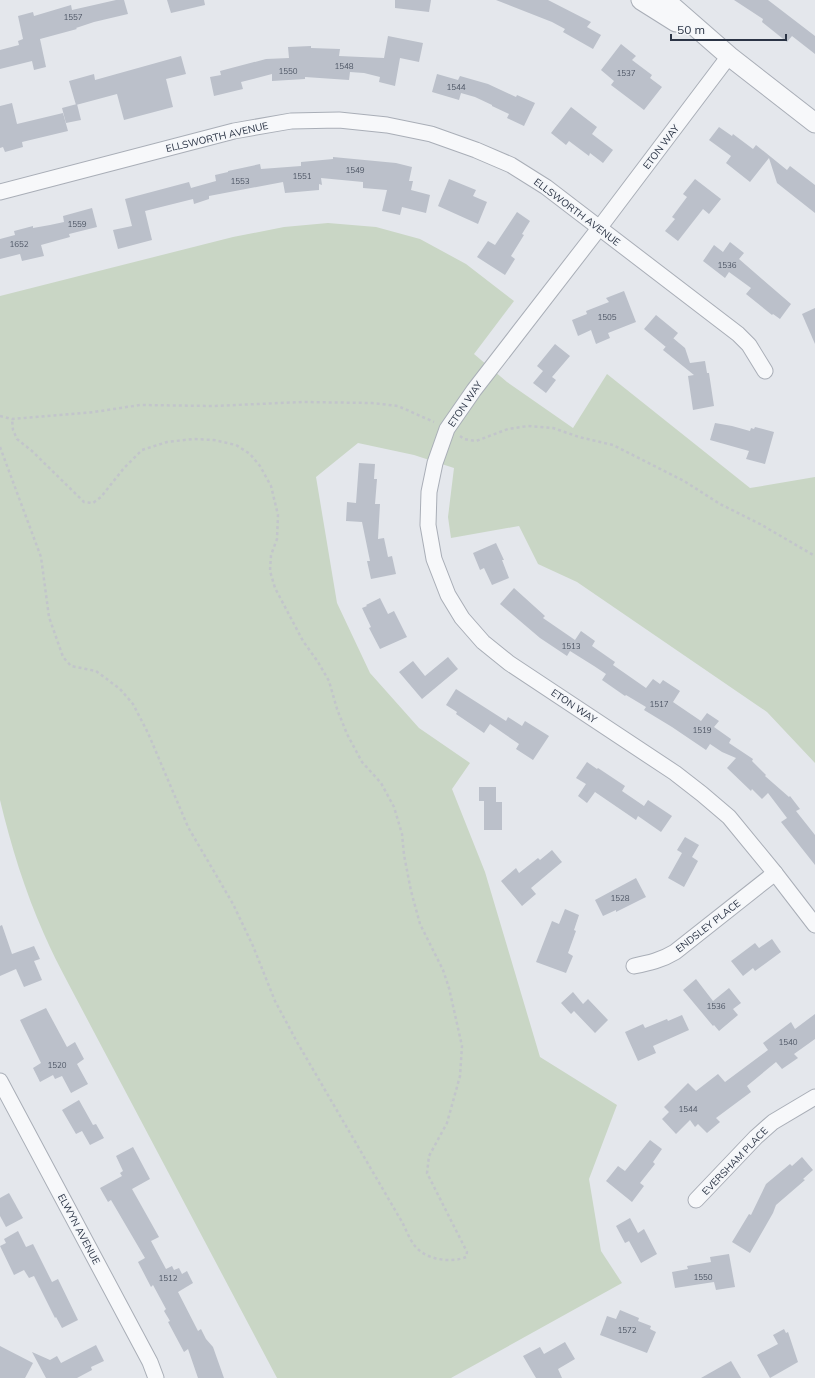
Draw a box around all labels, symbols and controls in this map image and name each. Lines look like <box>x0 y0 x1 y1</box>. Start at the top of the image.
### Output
house number: 1557 <box>63 12 83 22</box>
scale bar <box>671 16 786 42</box>
text: 50 m <box>677 22 705 37</box>
house number: 1548 <box>334 61 354 71</box>
house number: 1550 <box>278 66 298 76</box>
house number: 1537 <box>616 68 636 78</box>
house number: 1544 <box>446 82 466 92</box>
street label: ELLSWORTH AVENUE <box>165 119 270 155</box>
street label: ETON WAY <box>640 121 683 172</box>
house number: 1549 <box>345 165 365 175</box>
house number: 1551 <box>292 171 312 181</box>
street label: ELLSWORTH AVENUE <box>531 175 623 249</box>
house number: 1553 <box>230 176 250 186</box>
house number: 1559 <box>67 219 87 229</box>
house number: 1652 <box>9 239 29 249</box>
house number: 1536 <box>717 260 737 270</box>
house number: 1505 <box>597 312 617 322</box>
street label: ETON WAY <box>445 378 486 429</box>
house number: 1513 <box>561 641 581 651</box>
street label: ETON WAY <box>549 686 600 727</box>
house number: 1517 <box>649 699 669 709</box>
house number: 1519 <box>692 725 712 735</box>
house number: 1528 <box>610 893 630 903</box>
street label: ENDSLEY PLACE <box>673 897 743 955</box>
house number: 1536 <box>706 1001 726 1011</box>
house number: 1540 <box>778 1037 798 1047</box>
house number: 1520 <box>47 1060 67 1070</box>
house number: 1544 <box>678 1104 698 1114</box>
street label: EVERSHAM PLACE <box>699 1124 771 1198</box>
street label: ELWYN AVENUE <box>55 1191 103 1267</box>
house number: 1550 <box>693 1272 713 1282</box>
house number: 1512 <box>158 1273 178 1283</box>
house number: 1572 <box>617 1325 637 1335</box>

